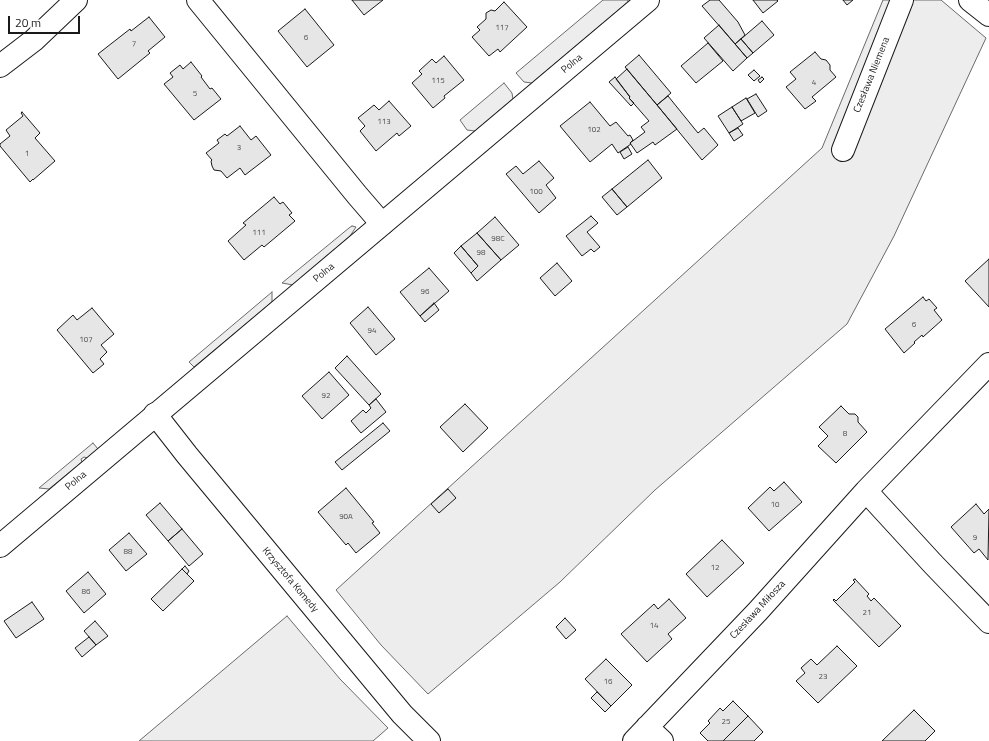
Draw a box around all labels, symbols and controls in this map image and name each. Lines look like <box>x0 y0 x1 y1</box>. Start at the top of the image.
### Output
scale bar <box>10 8 82 34</box>
text: 20 m <box>15 13 41 32</box>
house number: 117 <box>495 23 509 33</box>
house number: 6 <box>304 33 308 43</box>
street label: Czesława Niemena <box>851 36 893 114</box>
house number: 7 <box>132 39 136 49</box>
street label: Polna <box>559 52 585 76</box>
house number: 115 <box>431 76 445 86</box>
house number: 4 <box>812 78 816 88</box>
house number: 5 <box>193 89 197 99</box>
house number: 113 <box>377 117 391 127</box>
house number: 102 <box>587 125 601 135</box>
house number: 3 <box>237 143 241 153</box>
house number: 1 <box>25 149 29 159</box>
house number: 100 <box>529 187 543 197</box>
house number: 111 <box>252 228 266 238</box>
house number: 98C <box>491 234 505 244</box>
house number: 98 <box>477 248 485 258</box>
street label: Polna <box>311 261 337 285</box>
house number: 96 <box>421 287 429 297</box>
house number: 6 <box>912 320 916 330</box>
house number: 94 <box>368 326 376 336</box>
house number: 107 <box>79 335 93 345</box>
house number: 92 <box>322 391 330 401</box>
house number: 8 <box>843 429 847 439</box>
street label: Polna <box>63 469 89 493</box>
house number: 10 <box>771 500 779 510</box>
house number: 90A <box>339 512 353 522</box>
house number: 9 <box>973 533 977 543</box>
street label: Krzysztofa Komedy <box>259 545 321 615</box>
house number: 88 <box>124 547 132 557</box>
house number: 12 <box>711 563 719 573</box>
street label: Czesława Miłosza <box>728 578 788 642</box>
house number: 86 <box>82 587 90 597</box>
house number: 21 <box>863 608 871 618</box>
house number: 14 <box>650 621 658 631</box>
house number: 23 <box>819 672 827 682</box>
house number: 16 <box>604 677 612 687</box>
house number: 25 <box>722 717 730 727</box>

